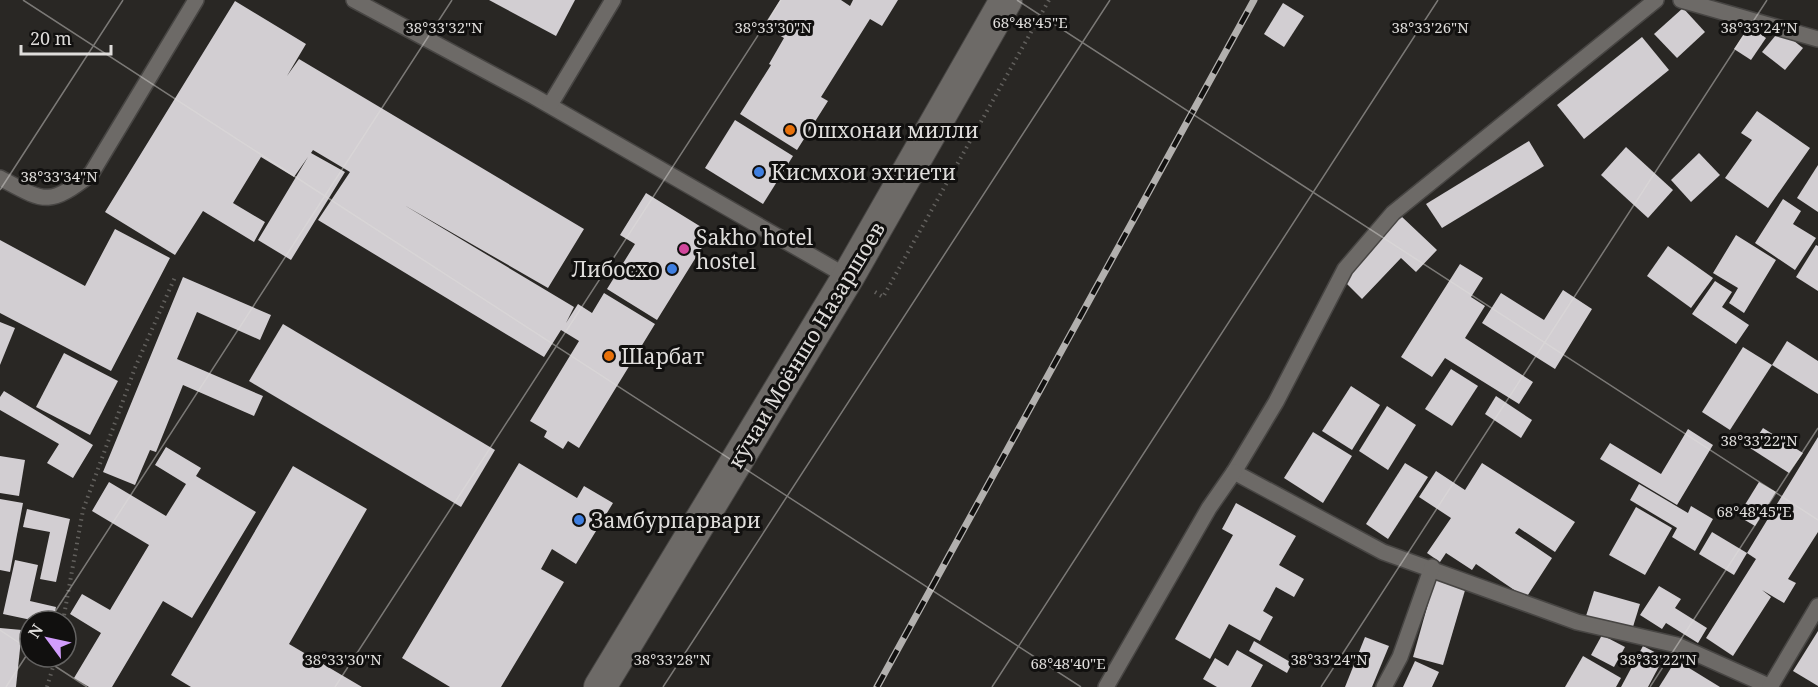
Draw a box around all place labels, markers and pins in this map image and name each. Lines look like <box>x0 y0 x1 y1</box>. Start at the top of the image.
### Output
place label: Ошхонаи милли <box>802 116 979 144</box>
marker: Ошхонаи милли <box>783 123 797 137</box>
place label: Кисмхои эхтиети <box>771 158 956 186</box>
marker: Кисмхои эхтиети <box>752 165 766 179</box>
place label: Sakho hotel hostel <box>696 223 814 275</box>
marker: Sakho hotel hostel <box>677 242 691 256</box>
place label: Либосхо <box>571 255 660 283</box>
marker: Либосхо <box>665 262 679 276</box>
place label: Шарбат <box>621 342 704 370</box>
marker: Шарбат <box>602 349 616 363</box>
place label: Замбурпарвари <box>591 506 761 534</box>
marker: Замбурпарвари <box>572 513 586 527</box>

